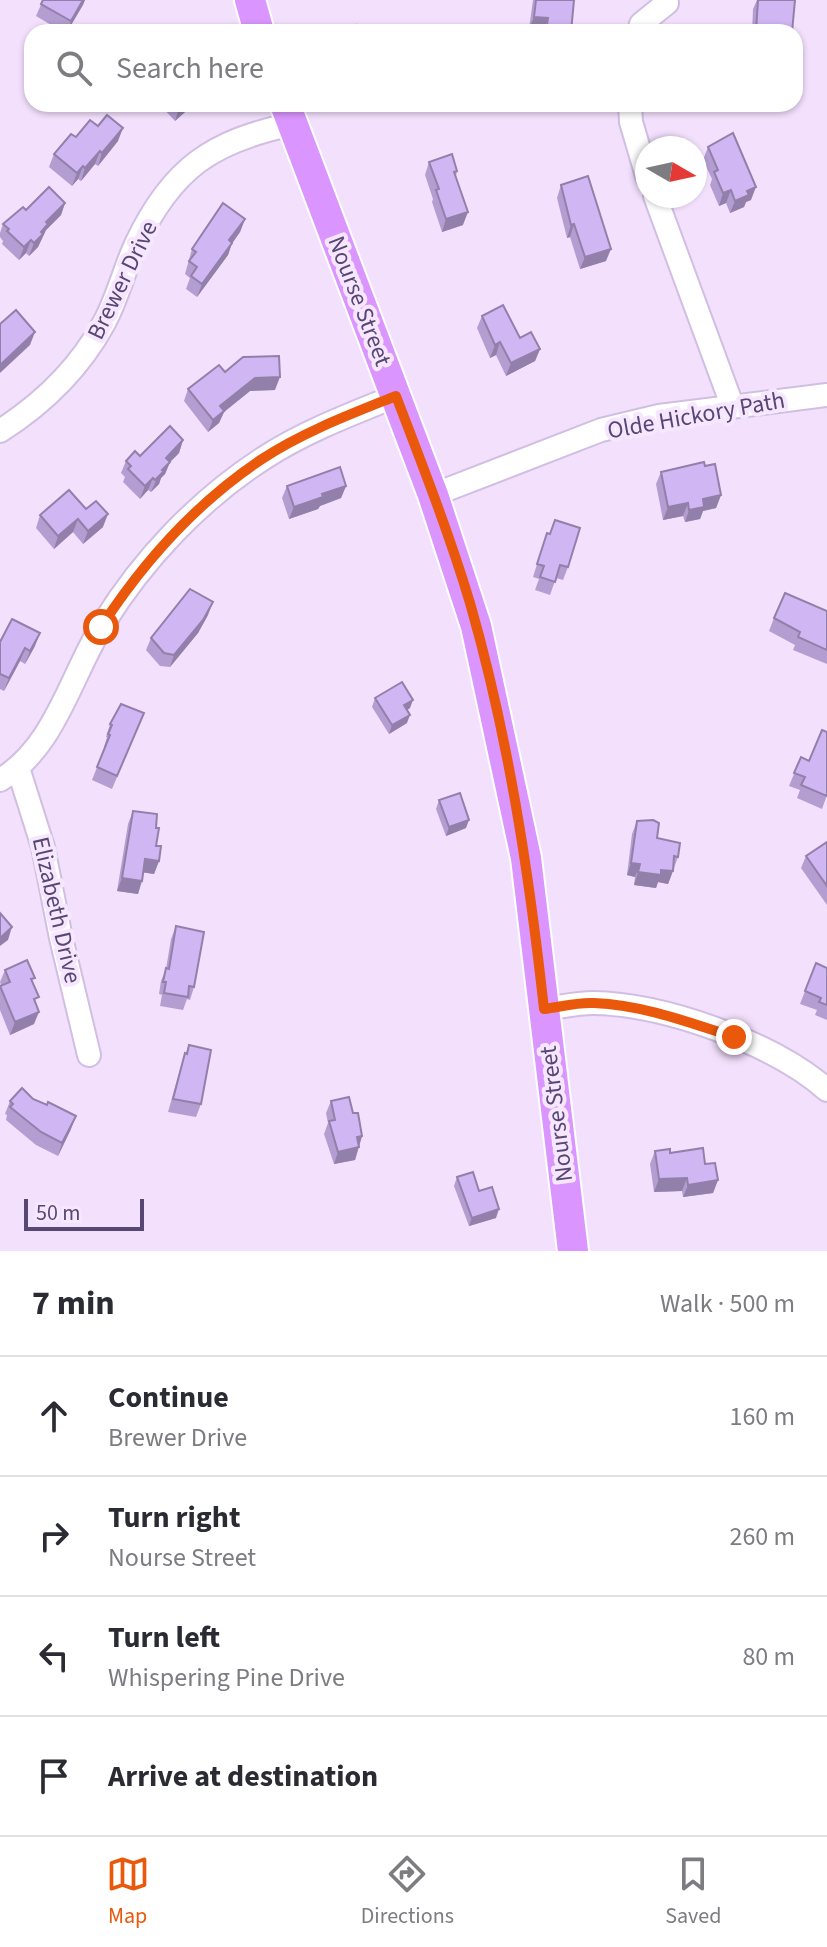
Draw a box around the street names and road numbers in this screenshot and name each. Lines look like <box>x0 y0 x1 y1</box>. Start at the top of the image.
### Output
street label: Brewer Drive <box>79 215 166 346</box>
street label: Nourse Street <box>319 231 400 371</box>
street label: Olde Hickory Path <box>605 383 787 448</box>
street label: Elizabeth Drive <box>23 833 90 987</box>
street label: Nourse Street <box>531 1044 582 1184</box>

